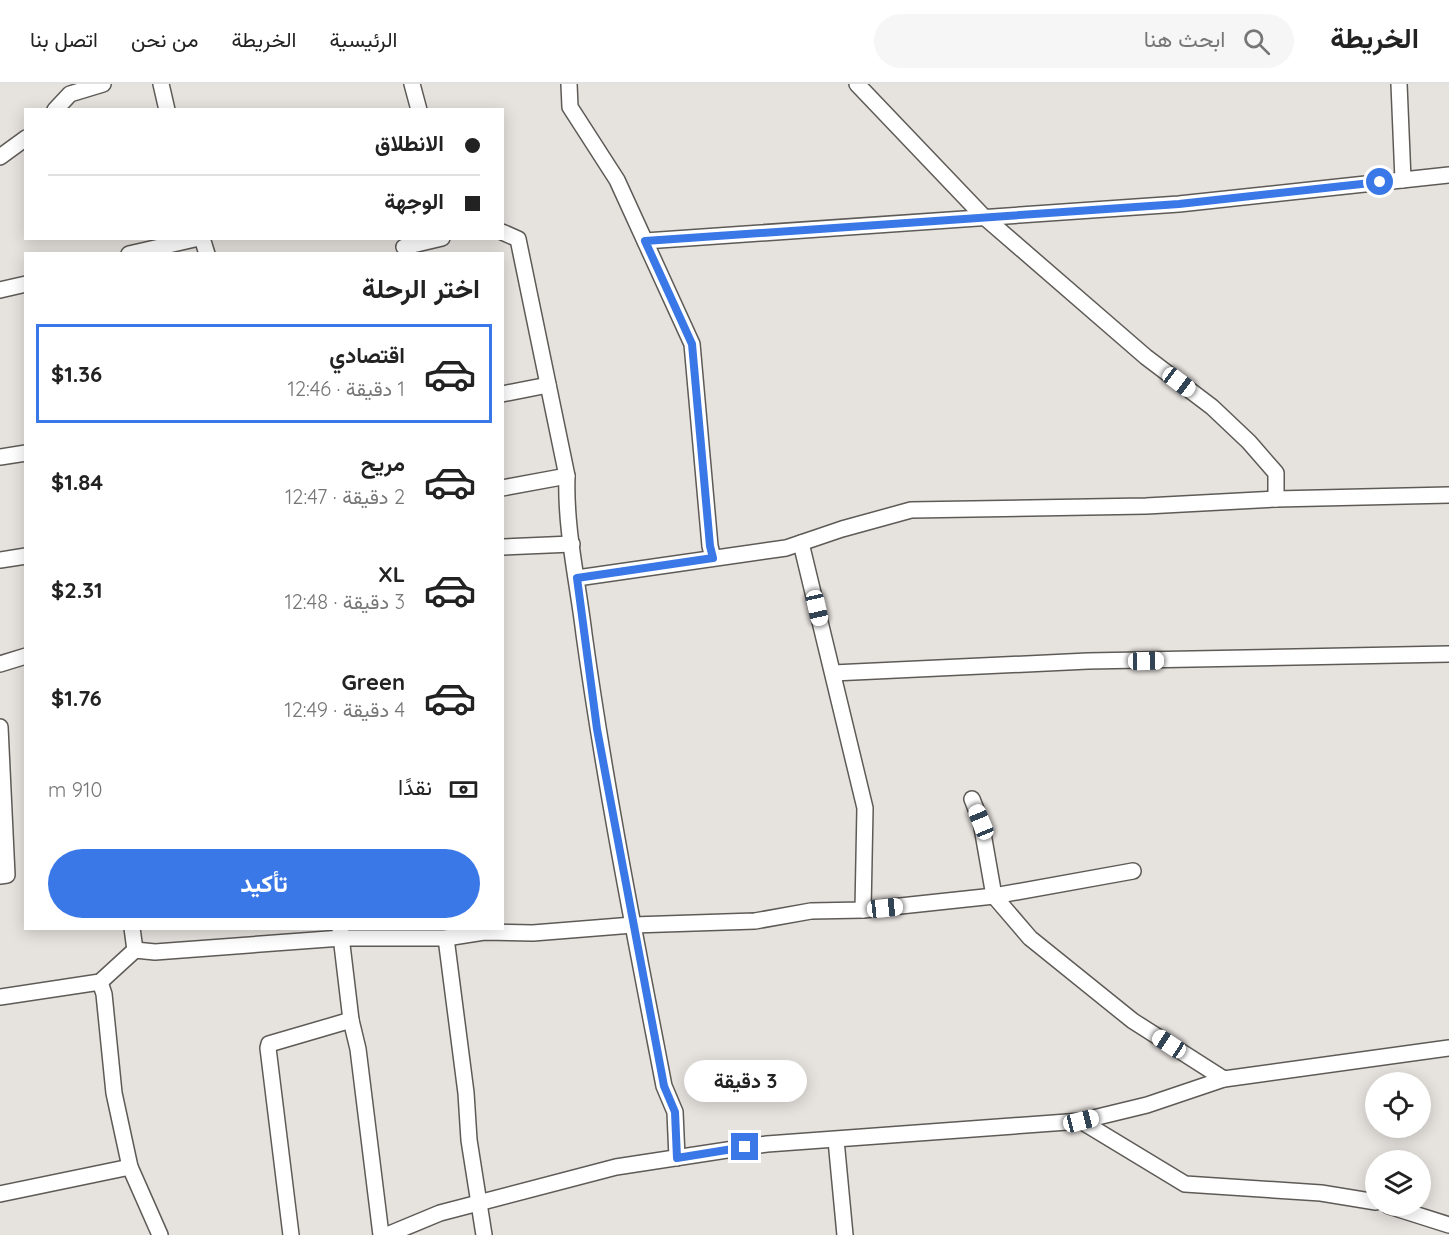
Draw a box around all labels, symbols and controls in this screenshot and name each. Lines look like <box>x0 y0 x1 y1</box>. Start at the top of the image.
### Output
search box <box>874 14 1294 68</box>
text: الخريطة <box>1330 20 1419 55</box>
text: ابحث هنا <box>1144 25 1225 53</box>
icon: search <box>1240 25 1273 58</box>
text: اتصل بنا <box>30 26 98 52</box>
text: من نحن <box>131 26 198 52</box>
text: الخريطة <box>231 26 296 52</box>
text: الرئيسية <box>329 26 397 52</box>
text: الانطلاق <box>375 129 444 157</box>
route start <box>1366 168 1393 195</box>
text: الوجهة <box>384 187 444 215</box>
text: اختر الرحلة <box>362 271 480 305</box>
text: اقتصادي <box>329 341 405 369</box>
icon: car <box>423 347 477 401</box>
text: $1.36 <box>51 360 102 388</box>
car <box>1159 364 1199 400</box>
text: 1 دقيقة · 12:46 <box>287 376 405 401</box>
text: مريح <box>361 449 405 477</box>
icon: car <box>423 455 477 509</box>
text: $1.84 <box>51 468 103 496</box>
text: 2 دقيقة · 12:47 <box>285 484 405 509</box>
text: XL <box>378 560 405 588</box>
icon: car <box>423 563 477 617</box>
text: $2.31 <box>51 576 103 604</box>
car <box>804 588 830 628</box>
text: 3 دقيقة · 12:48 <box>284 589 405 614</box>
car <box>1128 652 1164 670</box>
text: Green <box>342 668 405 696</box>
icon: car <box>423 671 477 725</box>
text: $1.76 <box>51 684 102 712</box>
text: 4 دقيقة · 12:49 <box>284 697 405 722</box>
text: نقدًا <box>398 773 432 801</box>
icon: cash <box>447 773 480 806</box>
text: 910 m <box>48 777 102 802</box>
car <box>966 802 996 842</box>
button: تأكيد <box>48 849 480 918</box>
car <box>866 897 904 919</box>
car <box>1149 1027 1189 1061</box>
callout: 3 دقيقة <box>684 1060 807 1102</box>
text: 3 دقيقة <box>714 1068 777 1093</box>
map controls <box>1365 1072 1431 1216</box>
button: locate <box>1365 1072 1431 1138</box>
car <box>1061 1108 1101 1134</box>
route end <box>731 1133 758 1160</box>
button: layers <box>1365 1150 1431 1216</box>

